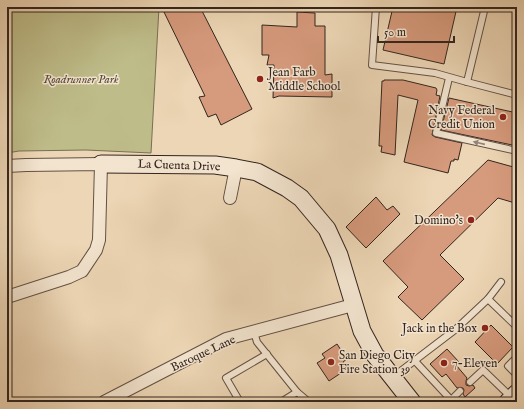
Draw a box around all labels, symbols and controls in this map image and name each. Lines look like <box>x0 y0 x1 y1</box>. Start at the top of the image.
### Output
scale bar <box>378 18 454 44</box>
text: 50 m <box>384 25 406 40</box>
place label: Jean Farb Middle School <box>266 65 341 94</box>
park label: Roadrunner Park <box>43 72 119 87</box>
marker: Jean Farb Middle School <box>255 74 265 84</box>
place label: Navy Federal Credit Union <box>428 103 496 132</box>
marker: Navy Federal Credit Union <box>498 112 508 122</box>
one-way arrow <box>473 139 485 145</box>
street label: La Cuenta Drive <box>137 157 221 174</box>
place label: Domino's <box>414 213 463 228</box>
marker: Domino's <box>466 215 476 225</box>
place label: Jack in the Box <box>400 321 477 337</box>
marker: Jack in the Box <box>480 323 490 333</box>
street label: Baroque Lane <box>168 332 239 376</box>
place label: San Diego City Fire Station 39 <box>339 348 415 377</box>
place label: 7-Eleven <box>452 356 498 371</box>
marker: San Diego City Fire Station 39 <box>326 357 336 367</box>
marker: 7-Eleven <box>439 358 449 368</box>

